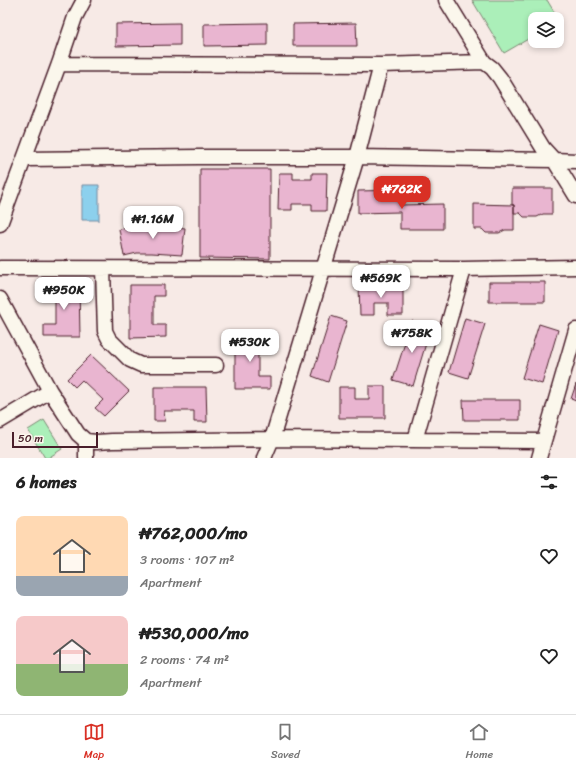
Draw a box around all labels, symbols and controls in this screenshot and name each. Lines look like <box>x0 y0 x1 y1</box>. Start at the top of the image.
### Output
map controls <box>528 12 564 48</box>
button: layers <box>528 12 564 48</box>
pin: ₦762K <box>374 176 430 210</box>
text: ₦762K <box>383 177 421 200</box>
pin: ₦1.16M <box>120 206 186 240</box>
text: ₦1.16M <box>132 207 174 230</box>
pin: ₦569K <box>353 265 409 299</box>
text: ₦569K <box>361 266 401 289</box>
pin: ₦950K <box>36 277 92 311</box>
text: ₦950K <box>44 278 84 301</box>
pin: ₦758K <box>384 320 440 354</box>
text: ₦758K <box>392 321 432 344</box>
pin: ₦530K <box>222 329 278 363</box>
text: ₦530K <box>230 330 270 353</box>
text: 50 m <box>18 429 43 448</box>
scale bar <box>12 430 98 449</box>
text: 6 homes <box>16 467 76 497</box>
icon: filters <box>538 471 560 493</box>
text: ₦762,000/mo <box>140 518 247 548</box>
icon: home <box>48 532 96 580</box>
icon: heart <box>538 545 560 567</box>
text: 3 rooms · 107 m² <box>140 548 234 571</box>
text: Apartment <box>140 571 201 594</box>
text: ₦530,000/mo <box>140 618 249 648</box>
icon: home <box>48 632 96 680</box>
icon: heart <box>538 645 560 667</box>
text: 2 rooms · 74 m² <box>140 648 229 671</box>
text: Apartment <box>140 671 201 694</box>
tab: Map <box>83 721 105 764</box>
tab: Saved <box>271 721 300 764</box>
tab: Home <box>466 721 493 764</box>

